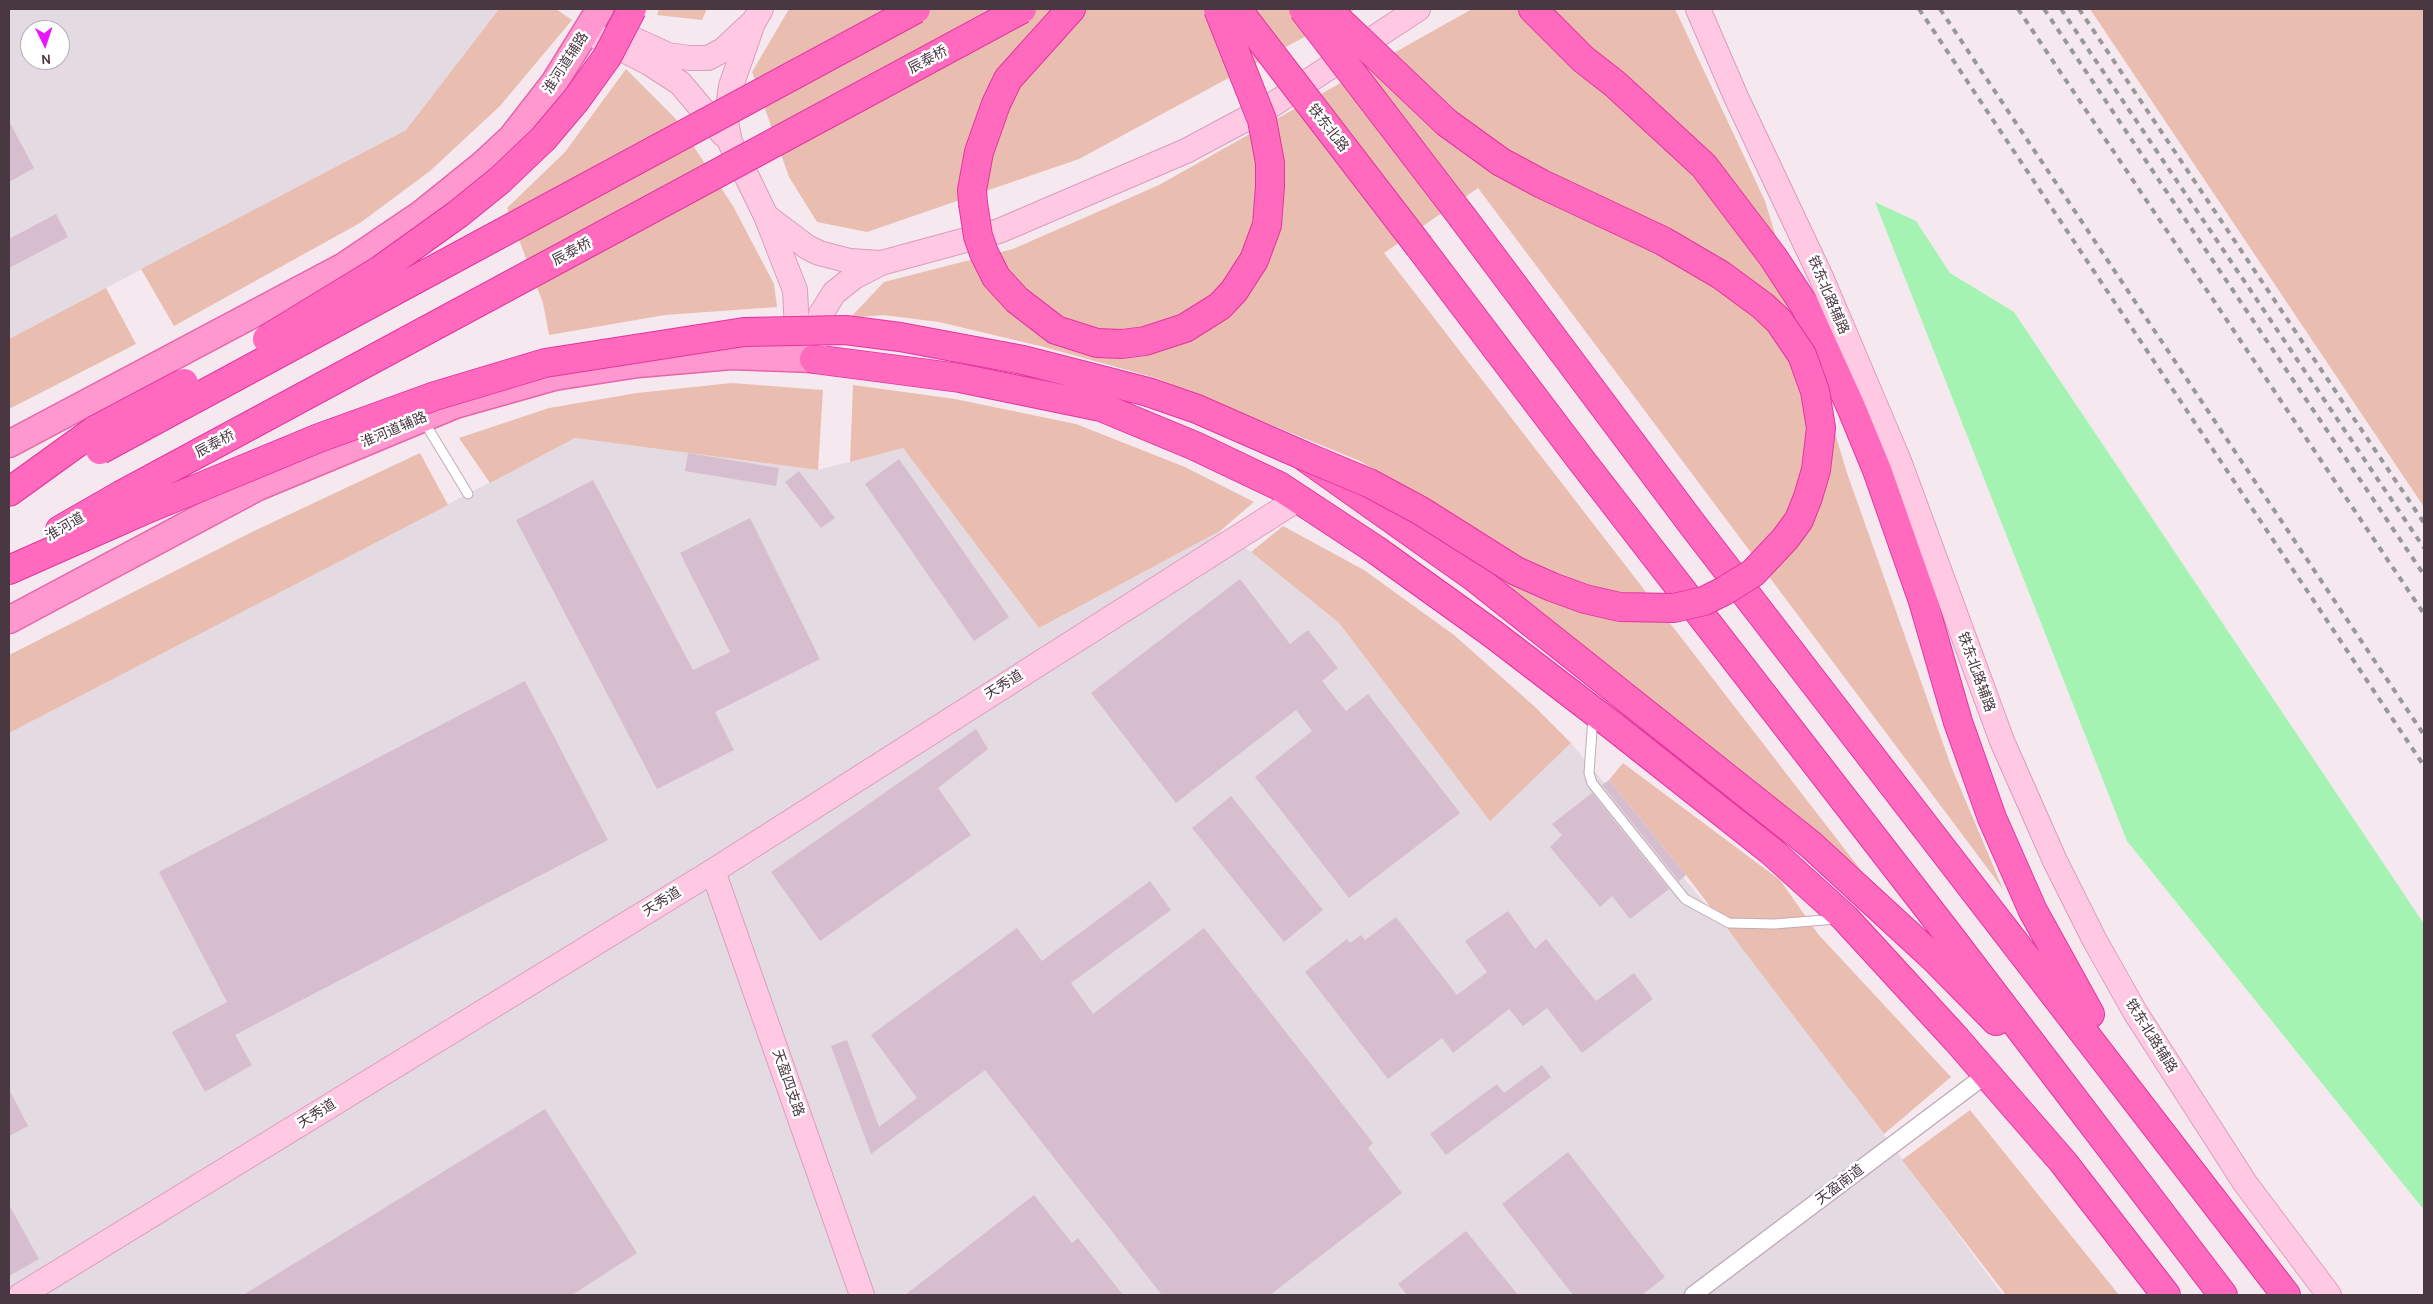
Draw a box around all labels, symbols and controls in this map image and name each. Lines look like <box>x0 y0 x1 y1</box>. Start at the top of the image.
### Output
north arrow <box>20 20 70 70</box>
street label: 淮河道辅路 <box>540 29 592 97</box>
street label: 辰泰桥 <box>906 43 950 77</box>
text: N <box>40 51 52 68</box>
street label: 铁东北路 <box>1304 101 1352 155</box>
street label: 辰泰桥 <box>550 235 594 269</box>
street label: 铁东北路辅路 <box>1804 253 1852 337</box>
street label: 淮河道辅路 <box>359 409 429 451</box>
street label: 辰泰桥 <box>193 427 237 461</box>
street label: 淮河道 <box>43 509 87 545</box>
street label: 铁东北路辅路 <box>1954 630 1998 714</box>
street label: 天秀道 <box>982 667 1026 703</box>
street label: 天秀道 <box>640 884 684 920</box>
street label: 铁东北路辅路 <box>2122 996 2180 1076</box>
street label: 天盈四支路 <box>769 1047 807 1119</box>
street label: 天秀道 <box>295 1096 339 1132</box>
street label: 天盈南道 <box>1813 1161 1867 1209</box>

